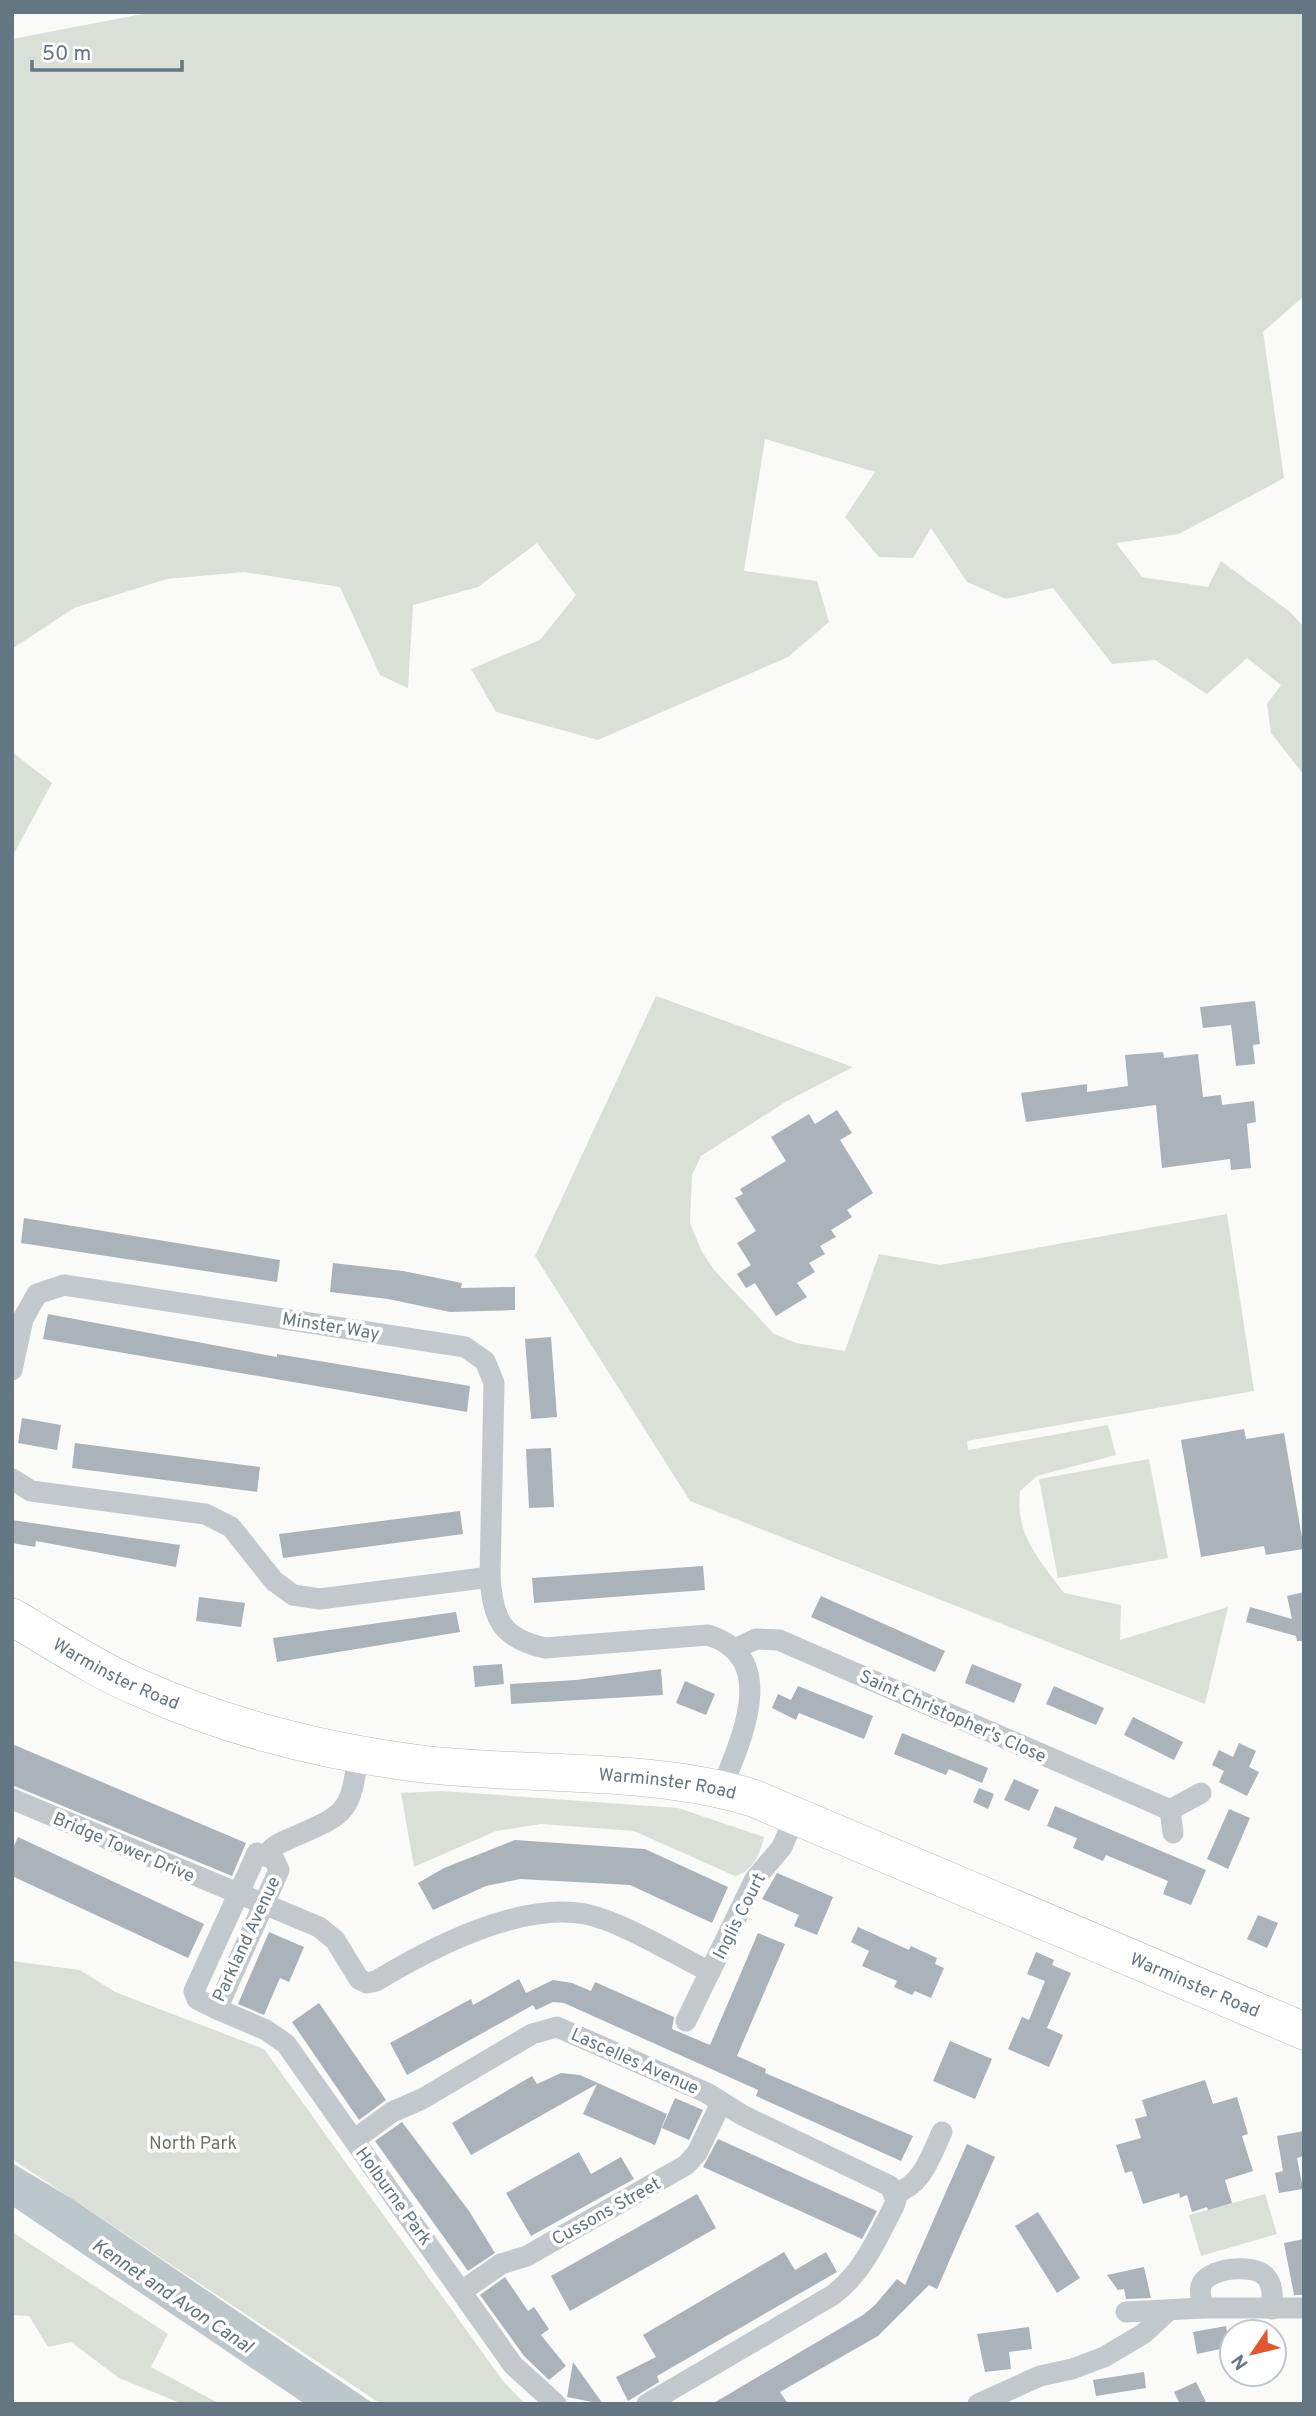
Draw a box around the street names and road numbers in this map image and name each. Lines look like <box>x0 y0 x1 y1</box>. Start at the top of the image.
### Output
street label: Minster Way <box>280 1308 381 1347</box>
street label: Warminster Road <box>48 1634 182 1716</box>
street label: Saint Christopher's Close <box>855 1666 1049 1769</box>
street label: Warminster Road <box>598 1764 738 1806</box>
street label: Bridge Tower Drive <box>49 1808 198 1889</box>
street label: Inglis Court <box>709 1870 772 1964</box>
street label: Parkland Avenue <box>208 1873 286 2006</box>
street label: Warminster Road <box>1126 1949 1263 2024</box>
street label: Lascelles Avenue <box>567 2024 702 2101</box>
street label: Holburne Park <box>349 2143 436 2251</box>
street label: Cussons Street <box>548 2173 665 2252</box>

